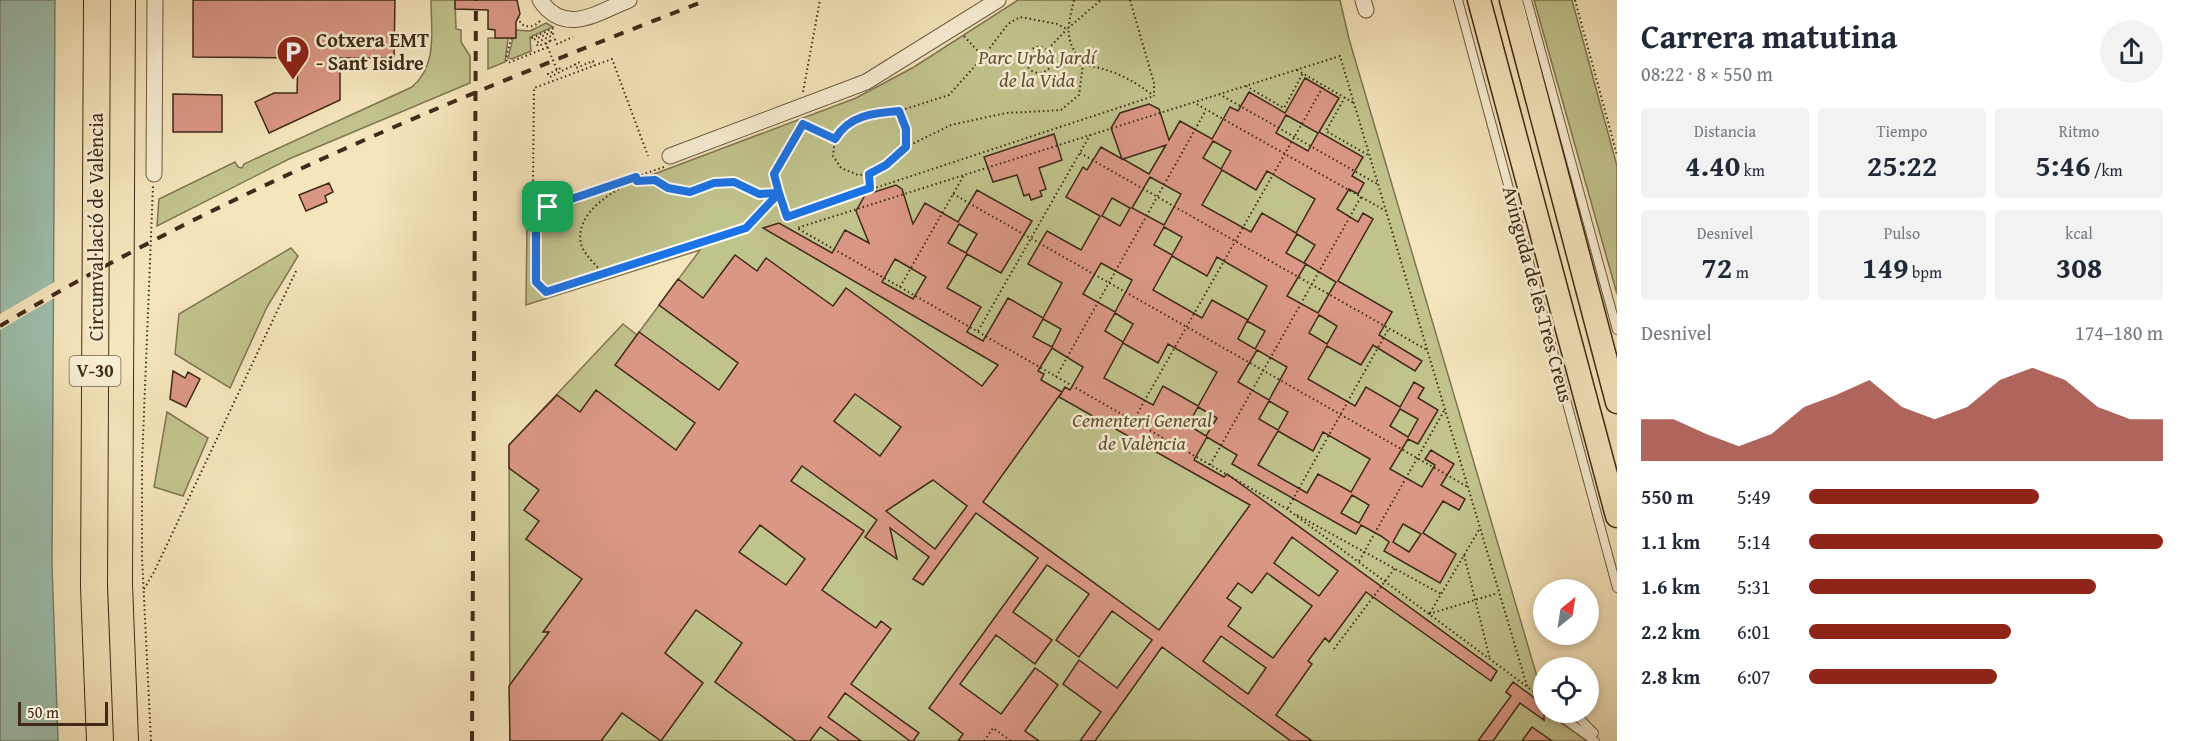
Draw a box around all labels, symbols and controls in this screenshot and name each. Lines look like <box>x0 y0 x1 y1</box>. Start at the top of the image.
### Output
text: Carrera matutina <box>1641 12 1897 60</box>
button: share <box>2100 20 2163 83</box>
place label: Cotxera EMT - Sant Isidre <box>316 25 429 77</box>
parking icon: Cotxera EMT - Sant Isidre <box>275 34 311 81</box>
park label: Parc Urbà Jardí de la Vida <box>977 42 1098 94</box>
text: 08:22 · 8 × 550 m <box>1641 59 1773 88</box>
street label: Circumval·lació de València <box>81 112 110 341</box>
text: Distancia <box>1694 119 1756 143</box>
text: Tiempo <box>1877 119 1927 143</box>
text: Ritmo <box>2059 119 2099 143</box>
text: 4.40 <box>1685 143 1740 187</box>
text: 25:22 <box>1867 143 1937 187</box>
text: 5:46 <box>2035 143 2090 187</box>
text: km <box>1740 158 1765 182</box>
text: /km <box>2090 158 2123 182</box>
pin <box>522 181 573 232</box>
street label: Avinguda de les Tres Creus <box>1496 182 1581 405</box>
icon: arrive <box>531 190 564 223</box>
text: Desnivel <box>1697 221 1753 245</box>
text: Pulso <box>1884 221 1920 245</box>
text: kcal <box>2065 221 2093 245</box>
text: 72 <box>1701 245 1732 289</box>
text: 149 <box>1862 245 1909 289</box>
text: 308 <box>2056 245 2102 289</box>
text: m <box>1732 260 1749 284</box>
text: bpm <box>1909 260 1942 284</box>
text: Desnivel <box>1641 318 1712 347</box>
text: 174–180 m <box>2075 318 2163 347</box>
road number: V-30 <box>70 356 121 386</box>
park label: Cementeri General de València <box>1072 405 1212 457</box>
text: 550 m <box>1641 482 1694 511</box>
text: 5:49 <box>1737 482 1771 511</box>
text: 1.1 km <box>1641 527 1700 556</box>
text: 5:14 <box>1737 527 1771 556</box>
text: 1.6 km <box>1641 572 1700 601</box>
text: 5:31 <box>1737 572 1771 601</box>
north arrow <box>1533 579 1599 645</box>
map controls <box>1533 579 1599 723</box>
text: 2.2 km <box>1641 617 1700 646</box>
text: 6:01 <box>1737 617 1771 646</box>
button: locate <box>1533 657 1599 723</box>
text: 2.8 km <box>1641 662 1700 691</box>
text: 6:07 <box>1737 662 1771 691</box>
scale bar <box>18 699 108 726</box>
text: 50 m <box>27 700 59 724</box>

